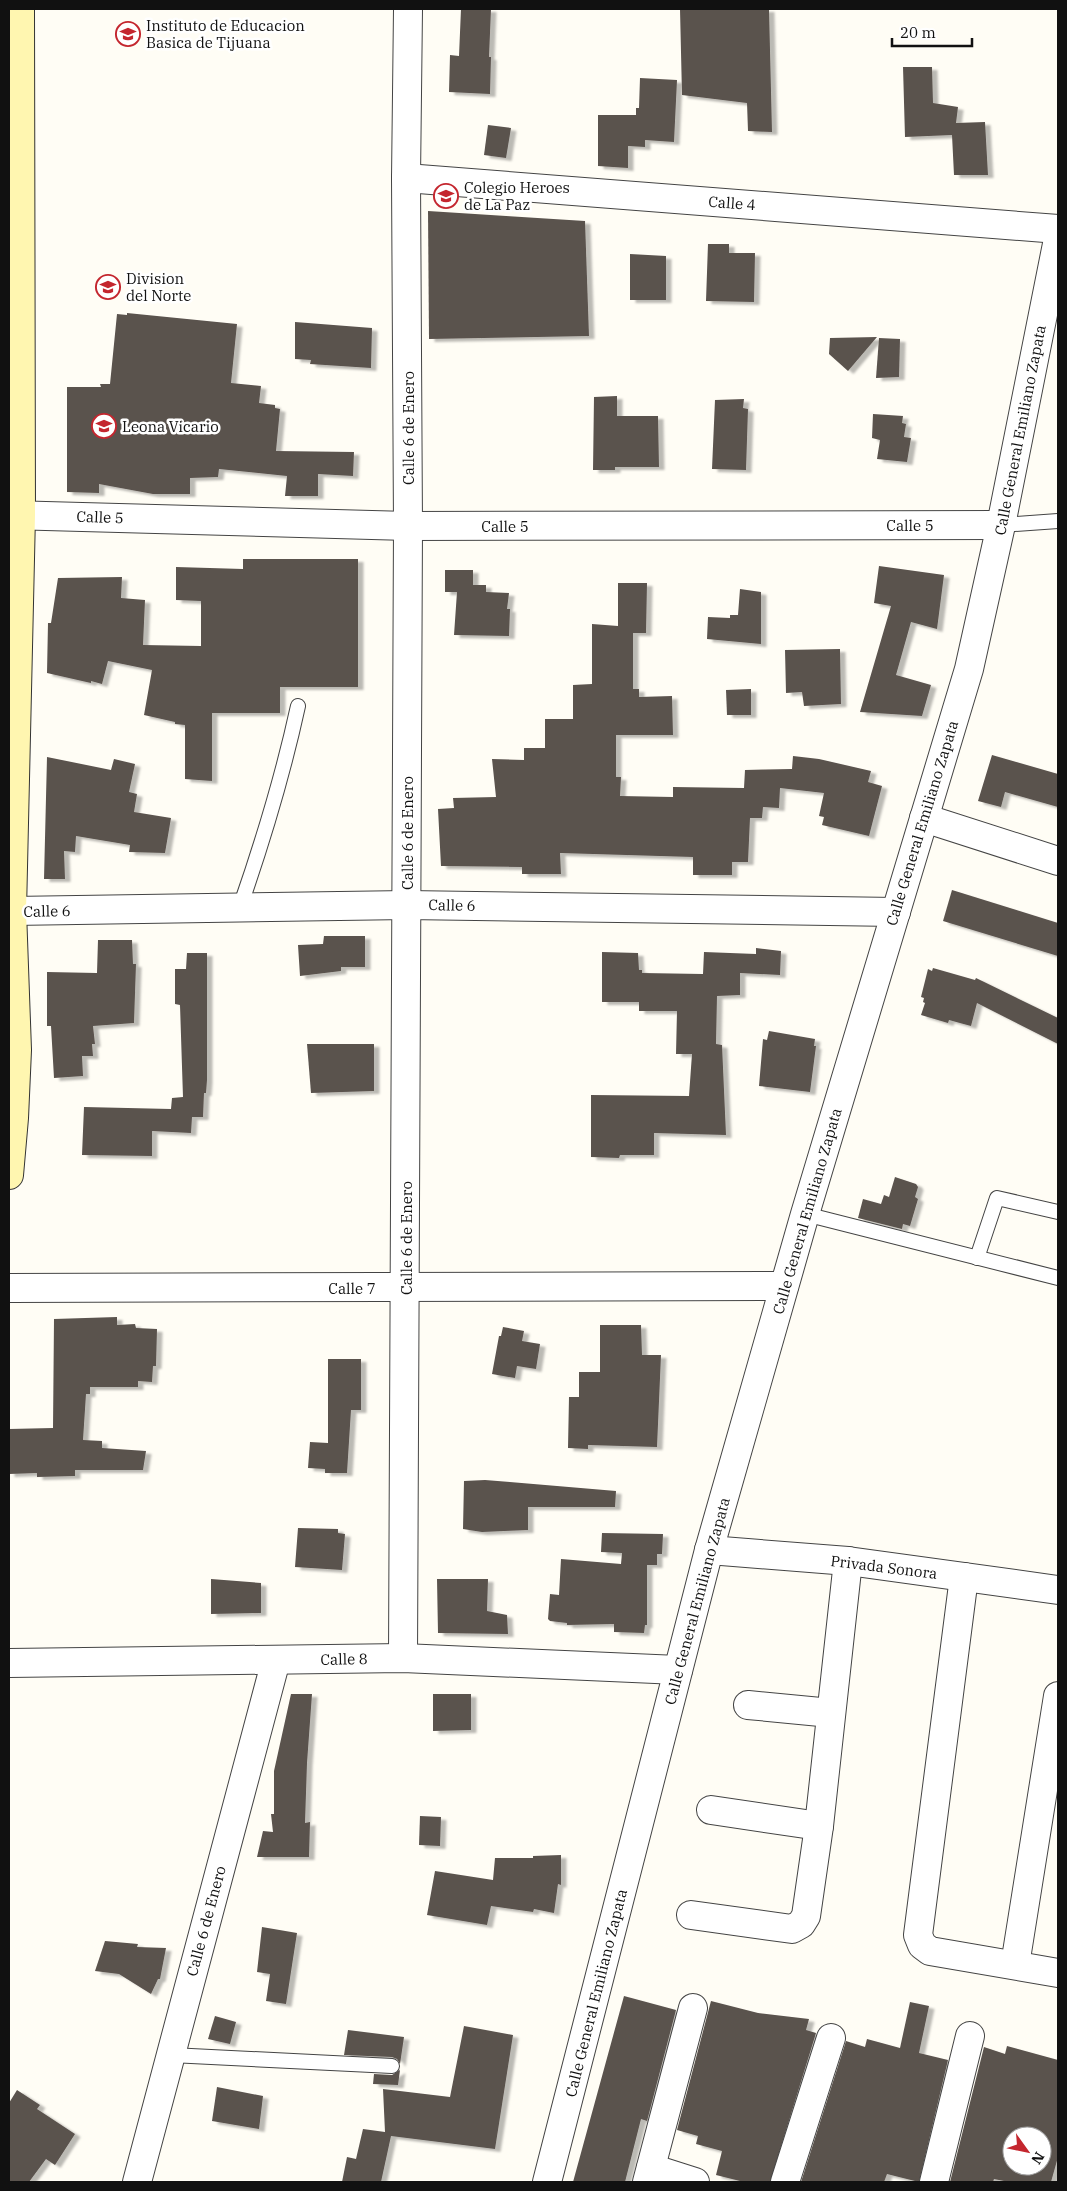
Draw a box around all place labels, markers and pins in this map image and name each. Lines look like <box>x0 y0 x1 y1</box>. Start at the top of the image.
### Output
place label: Instituto de Educacion Basica de Tijuana <box>146 16 305 52</box>
school or university icon: Instituto de Educacion Basica de Tijuana <box>115 21 141 47</box>
place label: Colegio Heroes de La Paz <box>464 178 570 214</box>
school or university icon: Colegio Heroes de La Paz <box>433 183 459 209</box>
place label: Division del Norte <box>126 269 191 305</box>
school or university icon: Division del Norte <box>95 274 121 300</box>
school or university icon: Leona Vicario <box>91 413 117 439</box>
place label: Leona Vicario <box>122 417 219 436</box>

